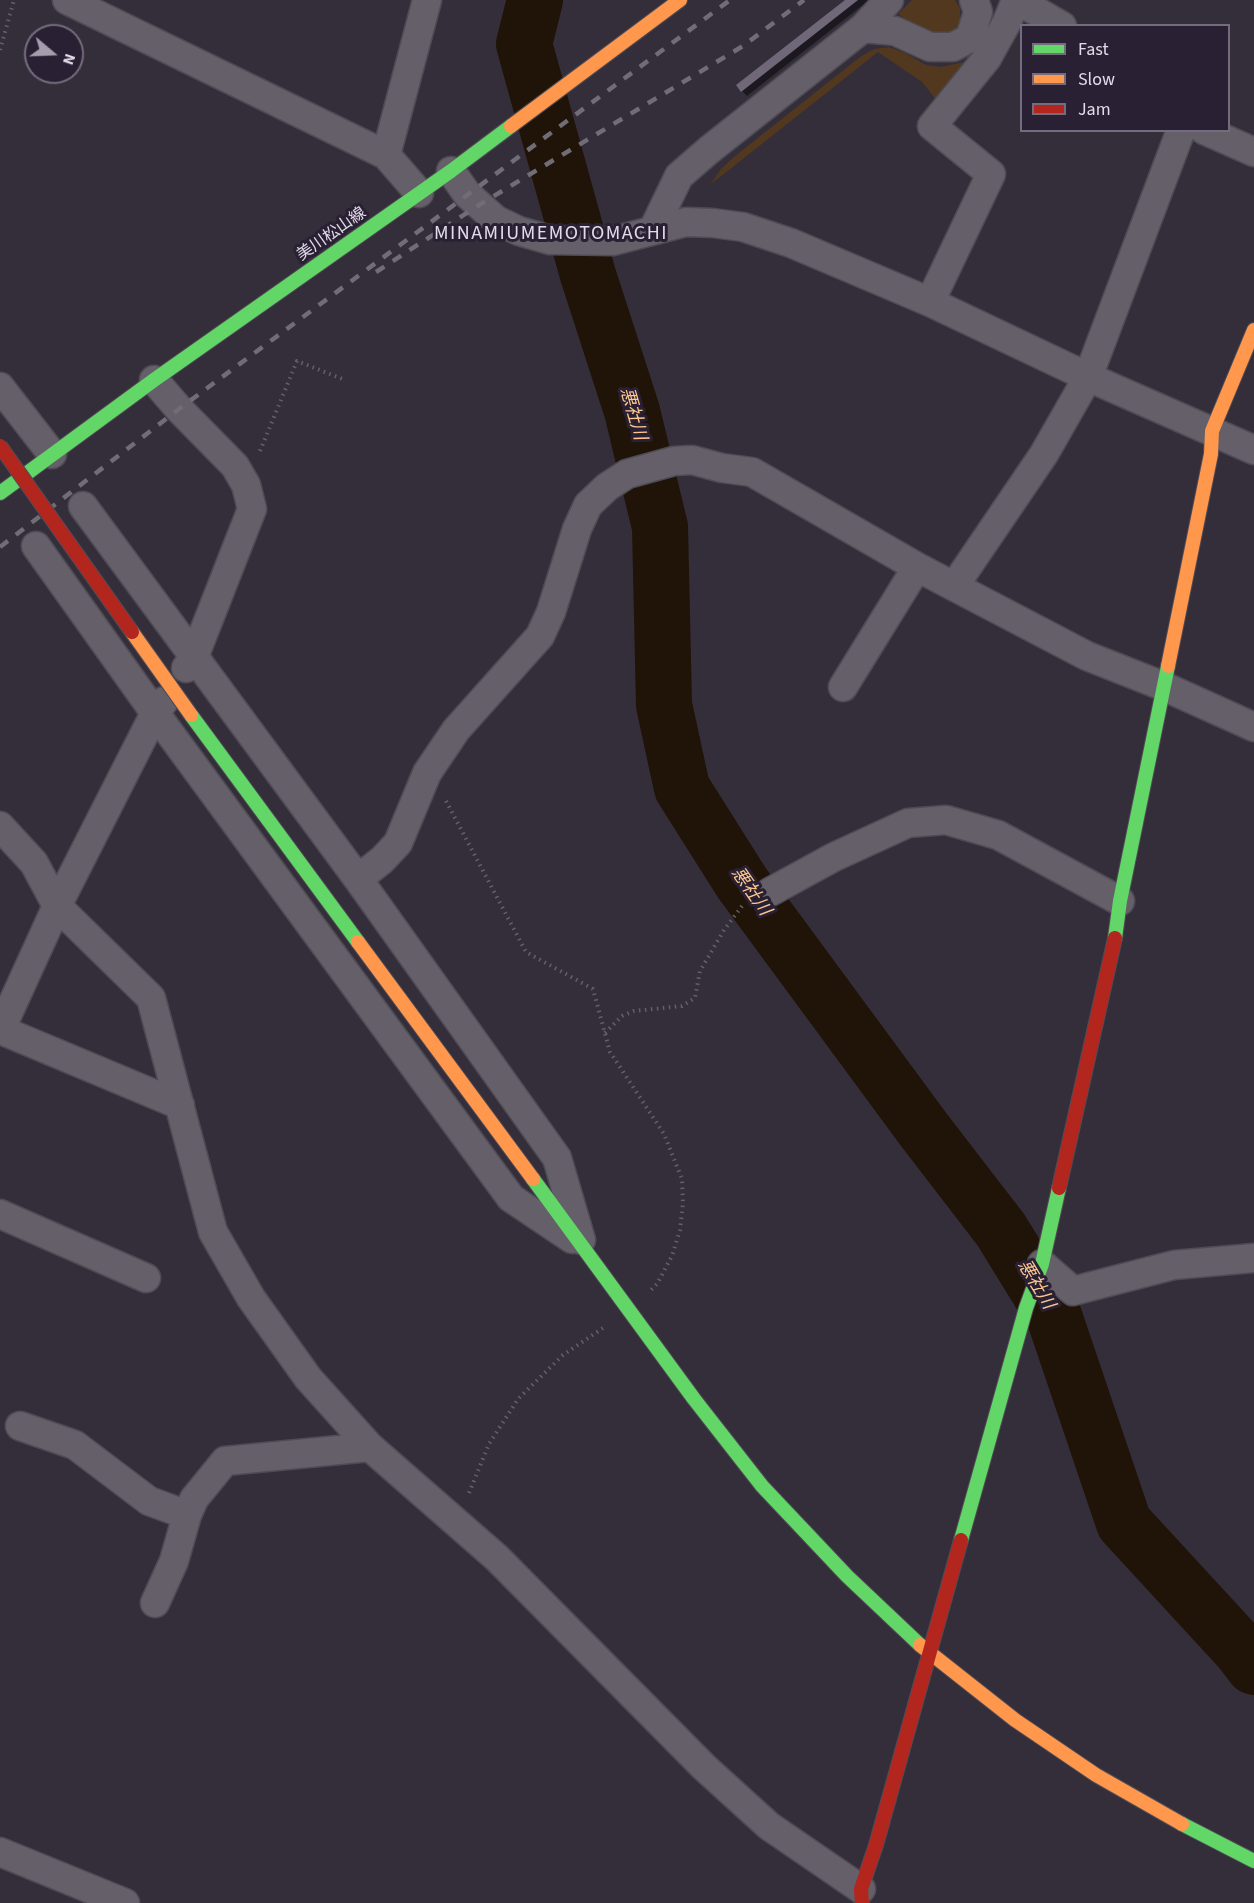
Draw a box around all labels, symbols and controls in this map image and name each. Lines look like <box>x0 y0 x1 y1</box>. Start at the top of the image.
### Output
north arrow <box>24 24 84 84</box>
legend <box>1020 24 1230 132</box>
text: Fast <box>1078 37 1109 62</box>
text: N <box>57 51 81 68</box>
text: Slow <box>1078 67 1115 92</box>
text: Jam <box>1078 97 1111 122</box>
street label: 美川松山線 <box>294 204 370 266</box>
district label: MINAMIUMEMOTOMACHI <box>434 223 668 247</box>
water label: 悪社川 <box>614 385 650 443</box>
water label: 悪社川 <box>726 864 774 920</box>
water label: 悪社川 <box>1012 1256 1058 1314</box>

